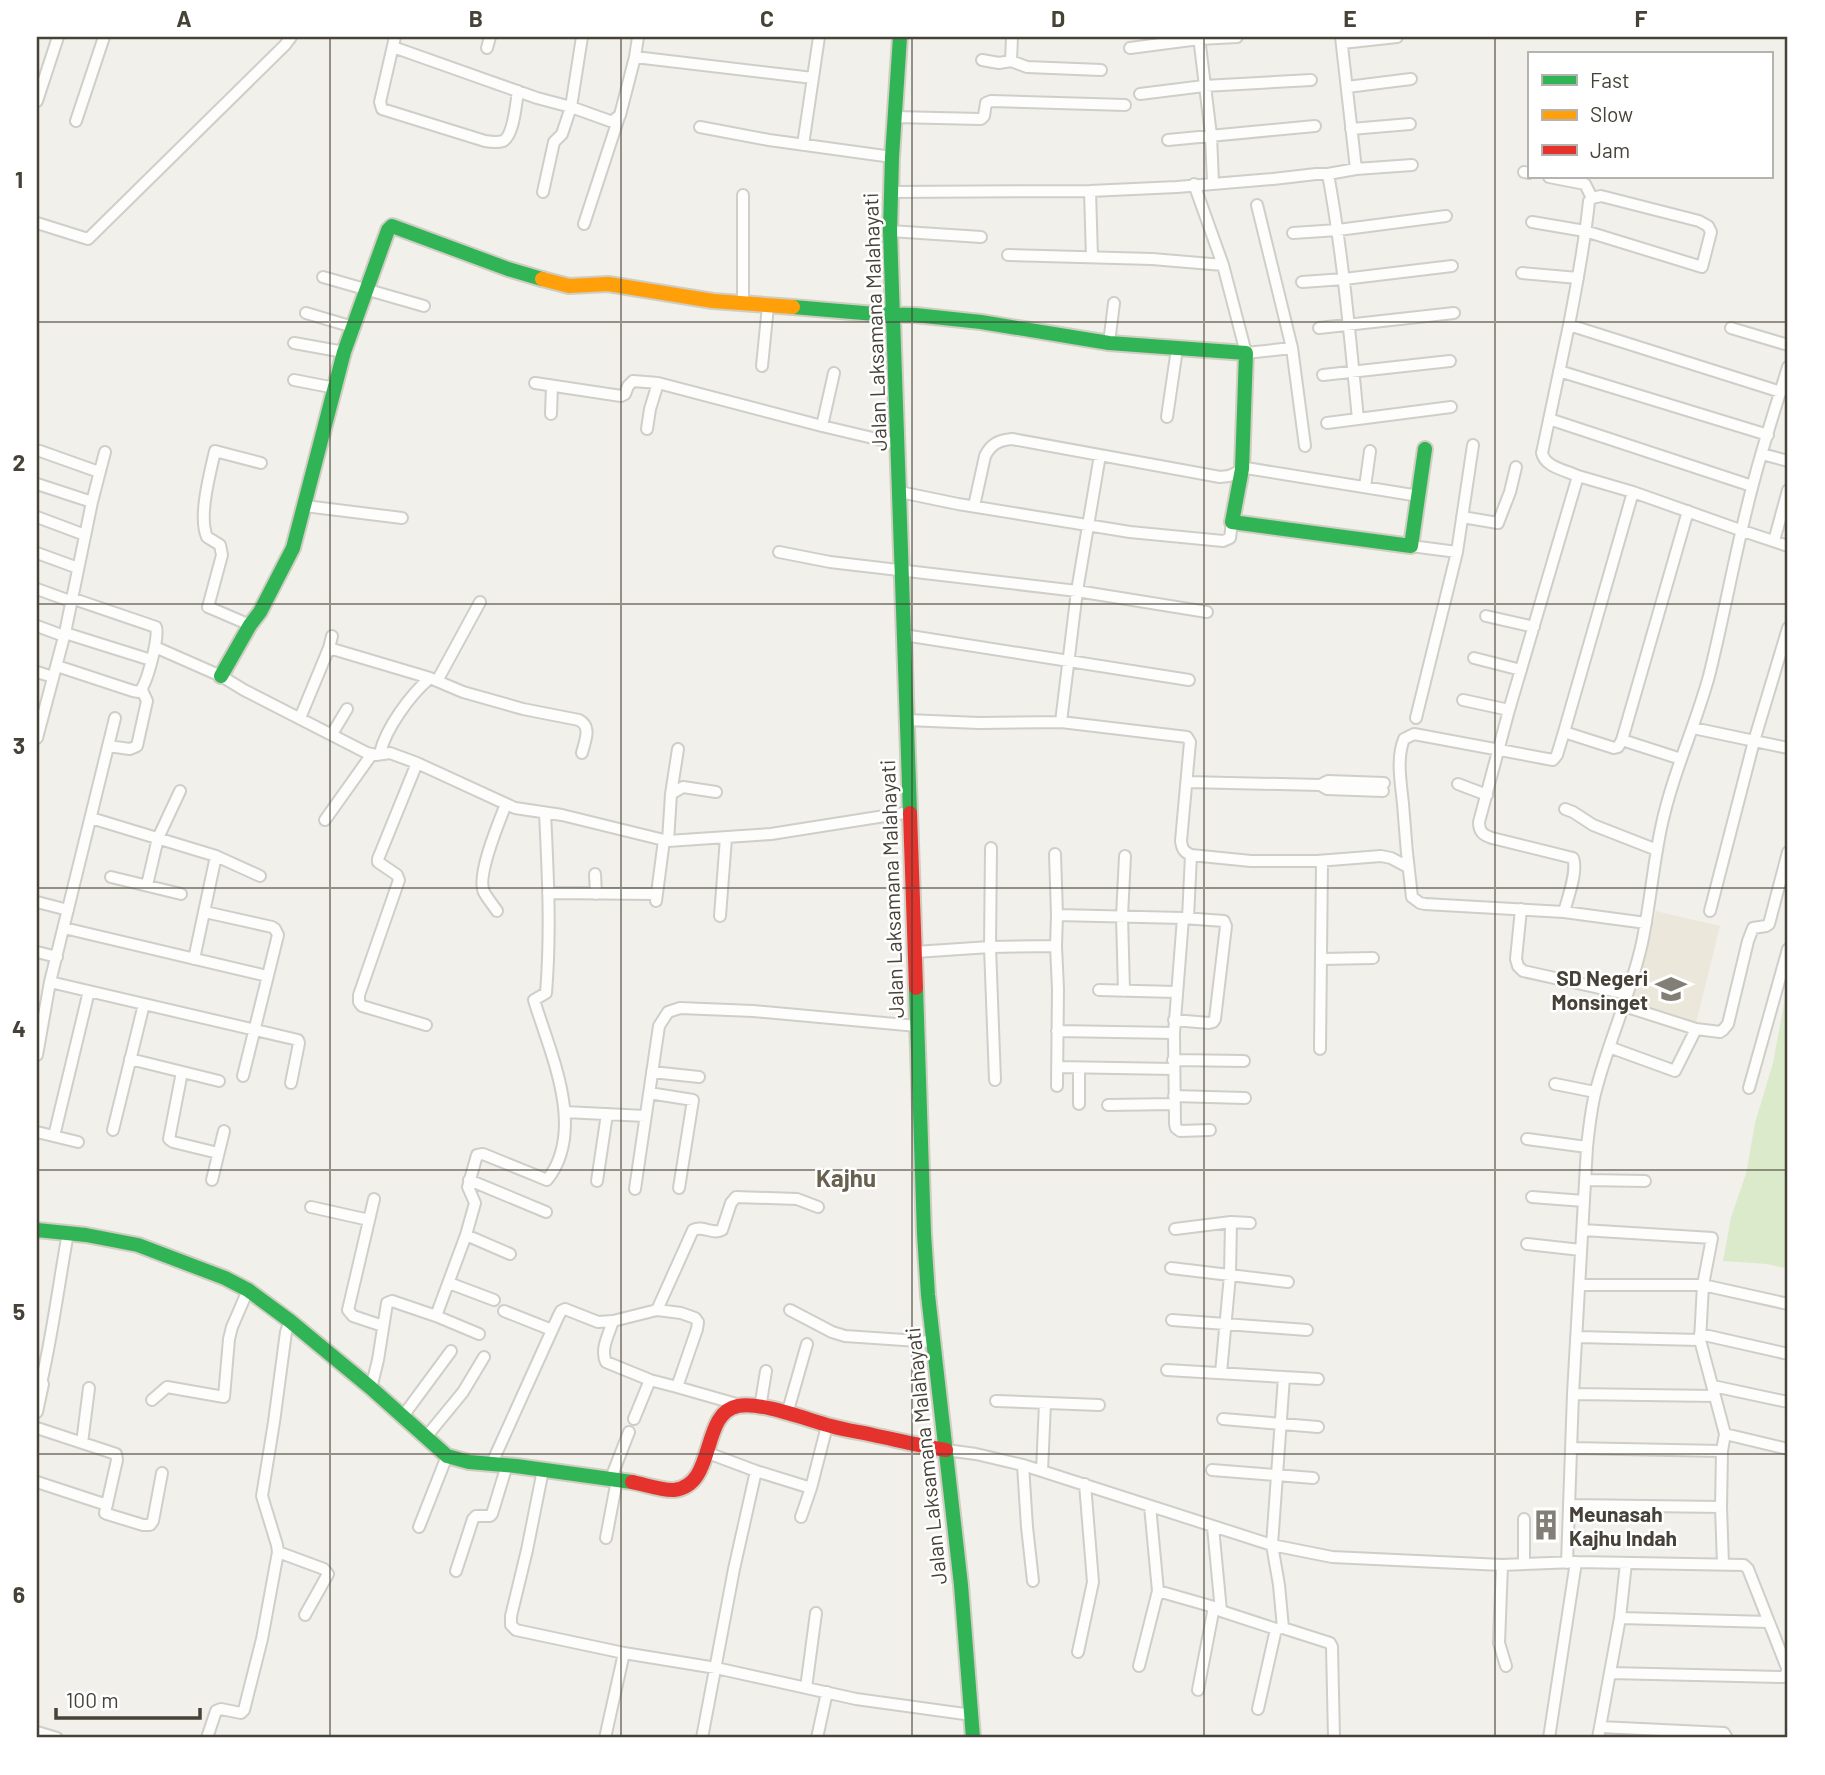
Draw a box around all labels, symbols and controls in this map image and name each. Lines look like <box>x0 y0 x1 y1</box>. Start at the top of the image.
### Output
text: A <box>176 4 192 32</box>
text: B <box>469 4 483 32</box>
text: C <box>760 4 774 32</box>
text: D <box>1051 4 1065 32</box>
text: E <box>1343 4 1357 32</box>
text: F <box>1635 4 1648 32</box>
legend <box>1528 52 1772 178</box>
text: Fast <box>1590 67 1630 92</box>
text: Slow <box>1590 101 1633 126</box>
text: Jam <box>1590 137 1630 162</box>
text: 1 <box>15 165 23 193</box>
street label: Jalan Laksamana Malahayati <box>857 192 891 452</box>
text: 2 <box>13 448 25 476</box>
text: 3 <box>13 731 25 759</box>
street label: Jalan Laksamana Malahayati <box>874 759 908 1019</box>
place label: SD Negeri Monsinget <box>1552 965 1648 1014</box>
school or university icon: SD Negeri Monsinget <box>1654 972 1688 1006</box>
text: 4 <box>12 1014 26 1042</box>
district label: Kajhu <box>816 1163 876 1192</box>
text: 5 <box>13 1297 25 1325</box>
street label: Jalan Laksamana Malahayati <box>899 1326 951 1586</box>
place label: Meunasah Kajhu Indah <box>1569 1501 1677 1550</box>
building icon: Meunasah Kajhu Indah <box>1529 1508 1563 1542</box>
text: 6 <box>13 1580 25 1608</box>
scale bar <box>56 1677 200 1721</box>
text: 100 m <box>66 1687 119 1712</box>

